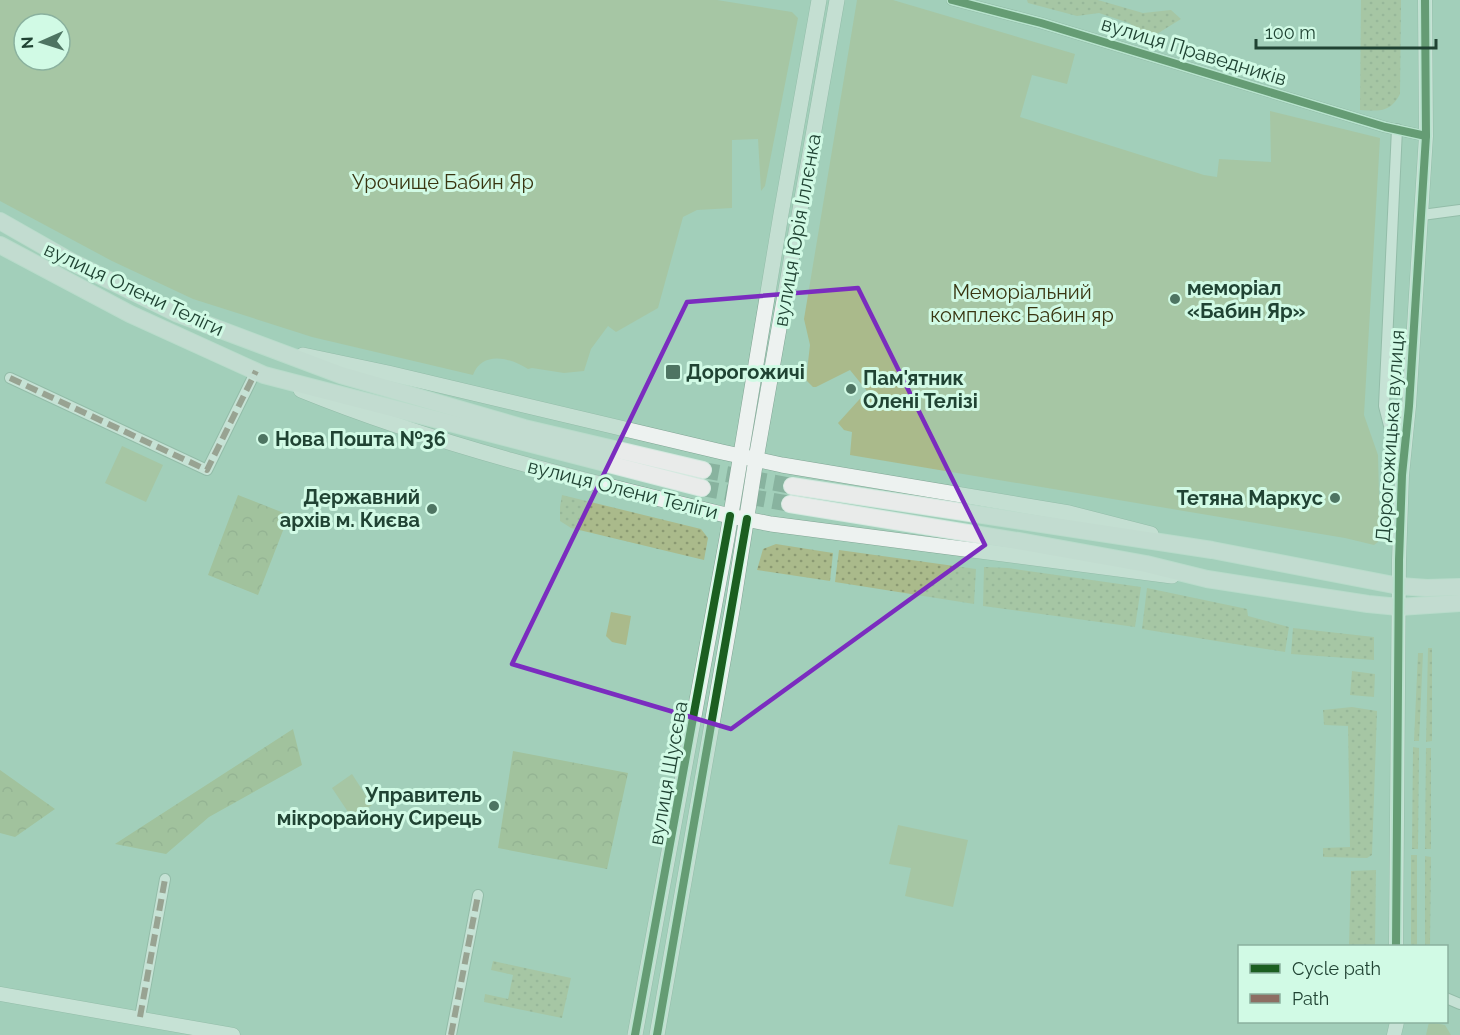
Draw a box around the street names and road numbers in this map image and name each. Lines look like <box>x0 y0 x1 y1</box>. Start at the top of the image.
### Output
street label: вулиця Праведників <box>1098 11 1290 91</box>
street label: вулиця Юрія Іллєнка <box>768 132 826 328</box>
street label: вулиця Олени Теліги <box>40 237 228 341</box>
street label: Дорогожицька вулиця <box>1371 329 1409 543</box>
street label: вулиця Олени Теліги <box>525 454 721 524</box>
street label: вулиця Щусєва <box>644 699 692 847</box>

